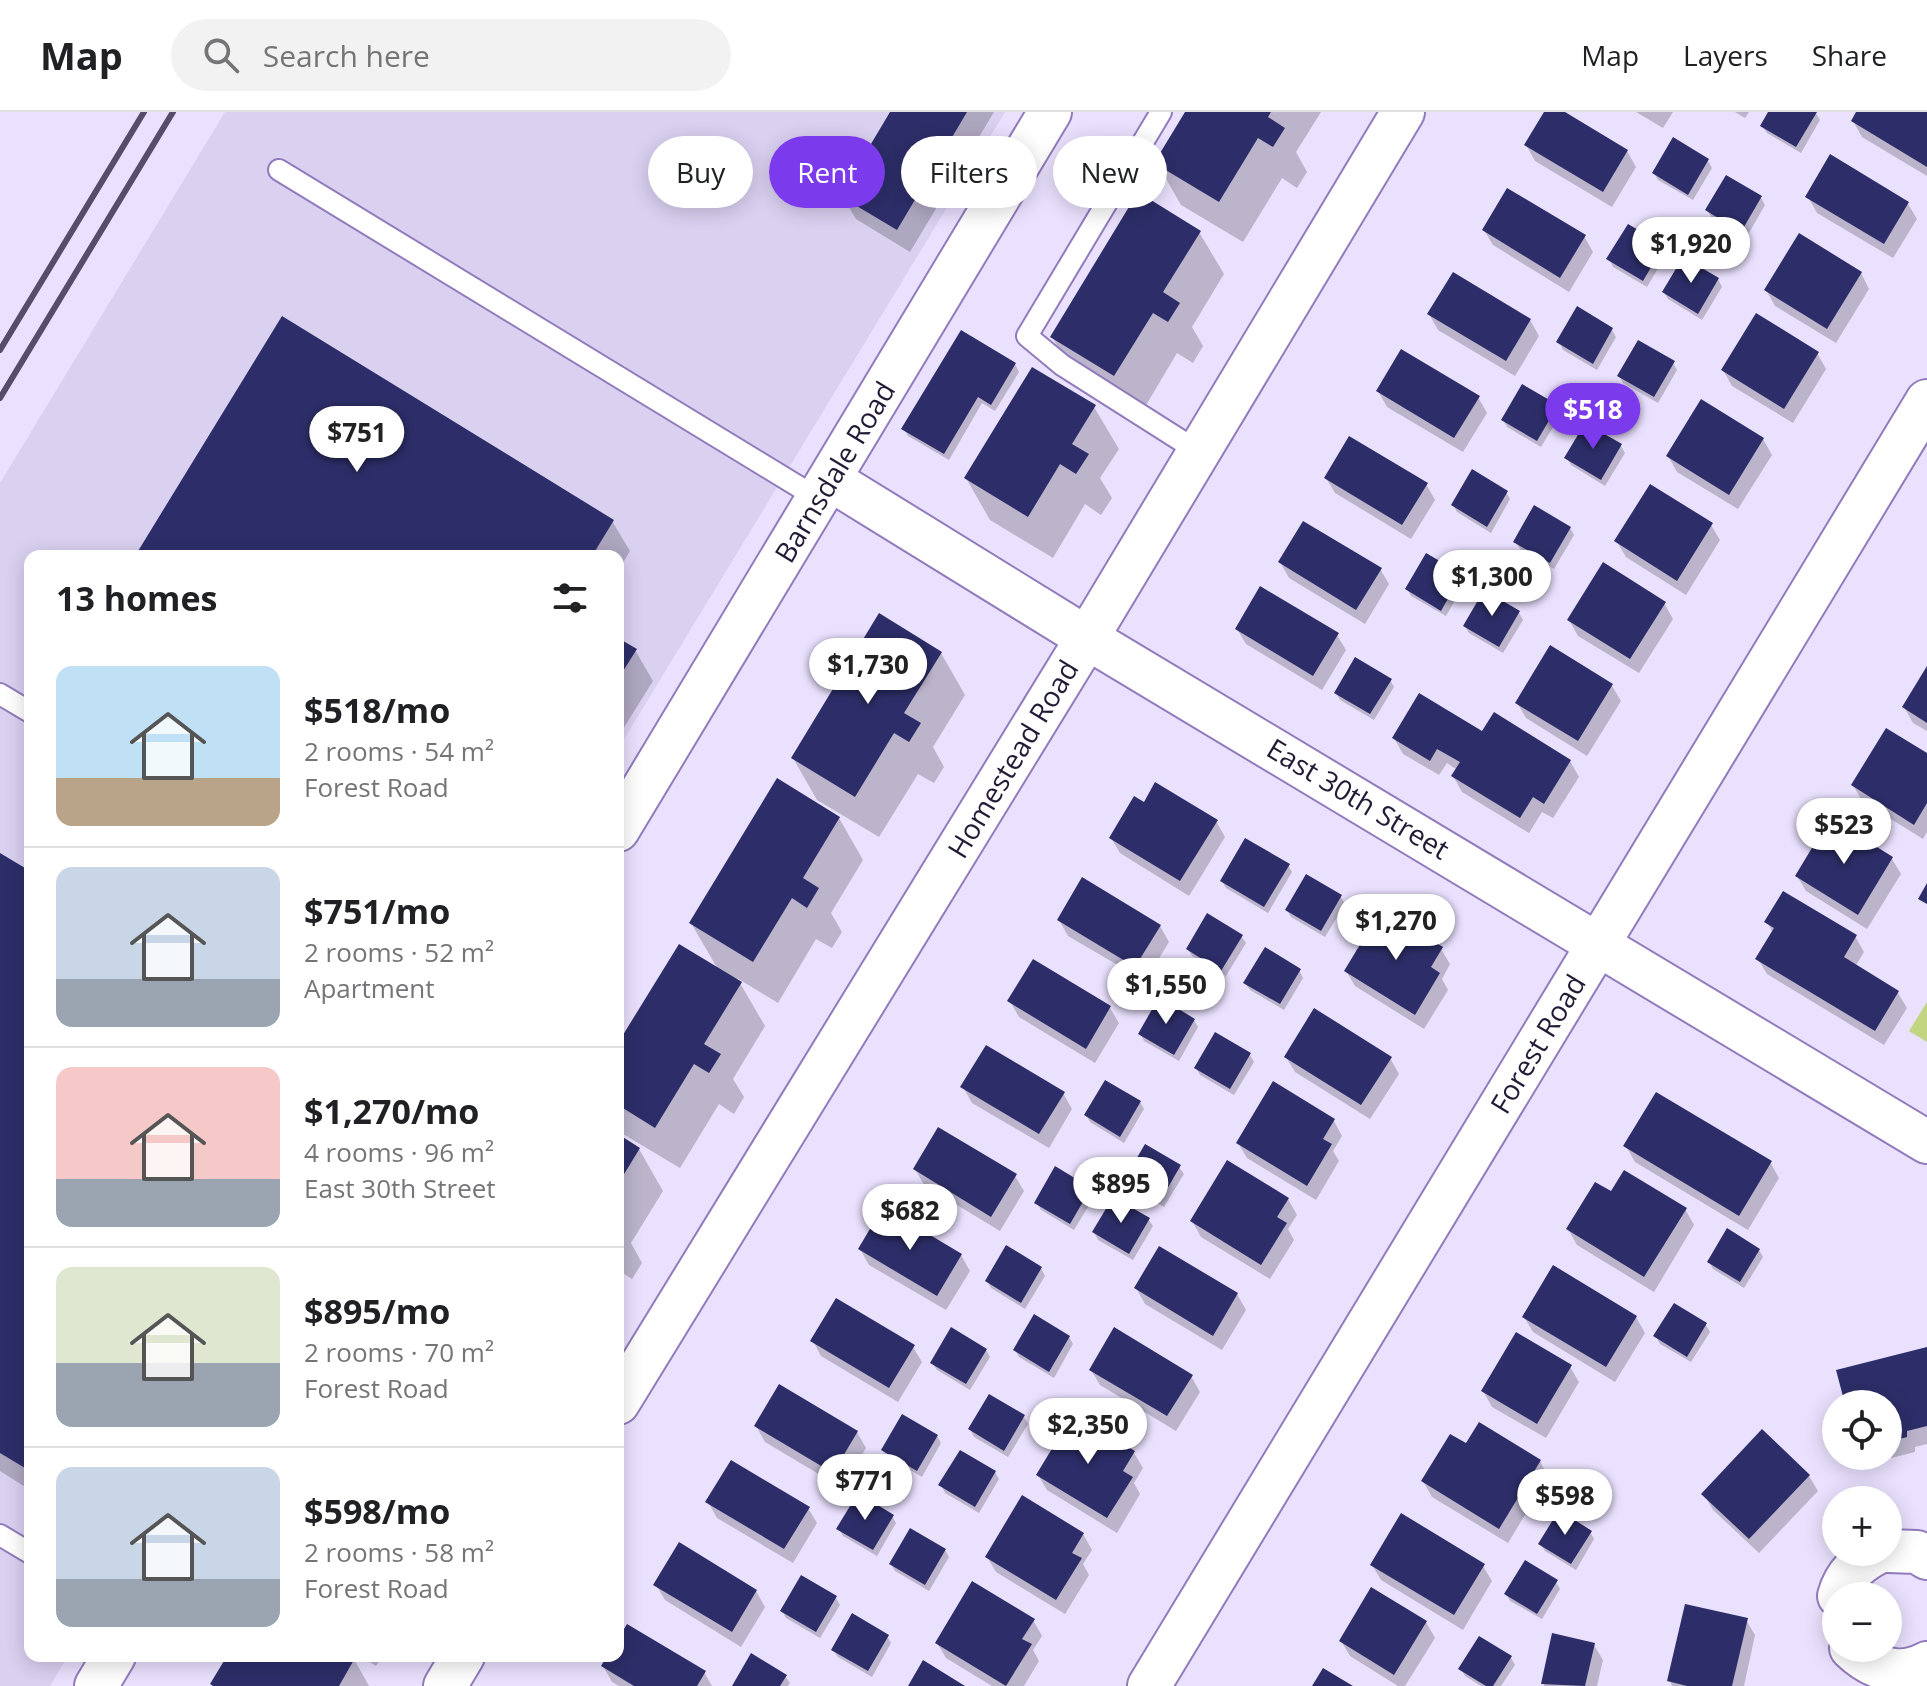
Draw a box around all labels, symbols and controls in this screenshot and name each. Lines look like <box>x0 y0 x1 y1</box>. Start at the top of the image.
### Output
search box <box>171 19 731 91</box>
text: Map <box>40 29 123 81</box>
icon: search <box>199 33 243 77</box>
text: Search here <box>263 35 430 76</box>
text: Map <box>1581 36 1639 74</box>
text: Layers <box>1683 36 1768 74</box>
text: Share <box>1812 36 1887 74</box>
chip: Buy <box>648 136 753 208</box>
chip: Rent <box>769 136 885 208</box>
chip: Filters <box>901 136 1037 208</box>
chip: New <box>1053 136 1167 208</box>
pin: $1,920 <box>1626 217 1756 285</box>
text: $1,920 <box>1650 225 1732 261</box>
street label: Barnsdale Road <box>765 374 903 569</box>
pin: $518 <box>1546 383 1640 451</box>
text: $518 <box>1563 391 1623 427</box>
pin: $751 <box>310 406 404 474</box>
text: $751 <box>327 414 387 450</box>
pin: $1,300 <box>1427 550 1557 618</box>
text: $1,300 <box>1451 558 1533 594</box>
text: 13 homes <box>56 575 217 621</box>
icon: filters <box>548 576 592 620</box>
pin: $1,730 <box>803 638 933 706</box>
text: $1,730 <box>827 646 909 682</box>
street label: Homestead Road <box>938 652 1086 865</box>
text: $518/mo <box>304 687 450 733</box>
icon: home <box>120 698 216 794</box>
street label: East 30th Street <box>1260 729 1457 868</box>
text: 2 rooms · 54 m² <box>304 733 494 769</box>
text: Forest Road <box>304 769 449 805</box>
pin: $523 <box>1797 798 1891 866</box>
text: $523 <box>1814 806 1874 842</box>
text: $751/mo <box>304 888 450 934</box>
pin: $1,270 <box>1331 894 1461 962</box>
icon: home <box>120 899 216 995</box>
text: $1,270 <box>1355 902 1437 938</box>
text: 2 rooms · 52 m² <box>304 934 494 970</box>
pin: $1,550 <box>1101 958 1231 1026</box>
text: $1,550 <box>1125 966 1207 1002</box>
street label: Forest Road <box>1481 967 1594 1120</box>
text: Apartment <box>304 970 435 1006</box>
text: $1,270/mo <box>304 1088 479 1134</box>
icon: home <box>120 1099 216 1195</box>
text: 4 rooms · 96 m² <box>304 1134 494 1170</box>
pin: $895 <box>1074 1157 1168 1225</box>
text: $895 <box>1091 1165 1151 1201</box>
text: East 30th Street <box>304 1170 496 1206</box>
pin: $682 <box>863 1184 957 1252</box>
text: $682 <box>880 1192 940 1228</box>
text: $895/mo <box>304 1288 450 1334</box>
icon: home <box>120 1299 216 1395</box>
text: 2 rooms · 70 m² <box>304 1334 494 1370</box>
text: Forest Road <box>304 1370 449 1406</box>
map controls <box>1822 1390 1902 1662</box>
button: locate <box>1822 1390 1902 1470</box>
pin: $2,350 <box>1023 1398 1153 1466</box>
text: $2,350 <box>1047 1406 1129 1442</box>
pin: $771 <box>818 1454 912 1522</box>
text: $771 <box>835 1462 895 1498</box>
pin: $598 <box>1518 1469 1612 1537</box>
text: $598 <box>1535 1477 1595 1513</box>
button: + <box>1822 1486 1902 1566</box>
text: $598/mo <box>304 1488 450 1534</box>
icon: home <box>120 1499 216 1595</box>
text: 2 rooms · 58 m² <box>304 1534 494 1570</box>
text: Forest Road <box>304 1570 449 1606</box>
button: − <box>1822 1582 1902 1662</box>

